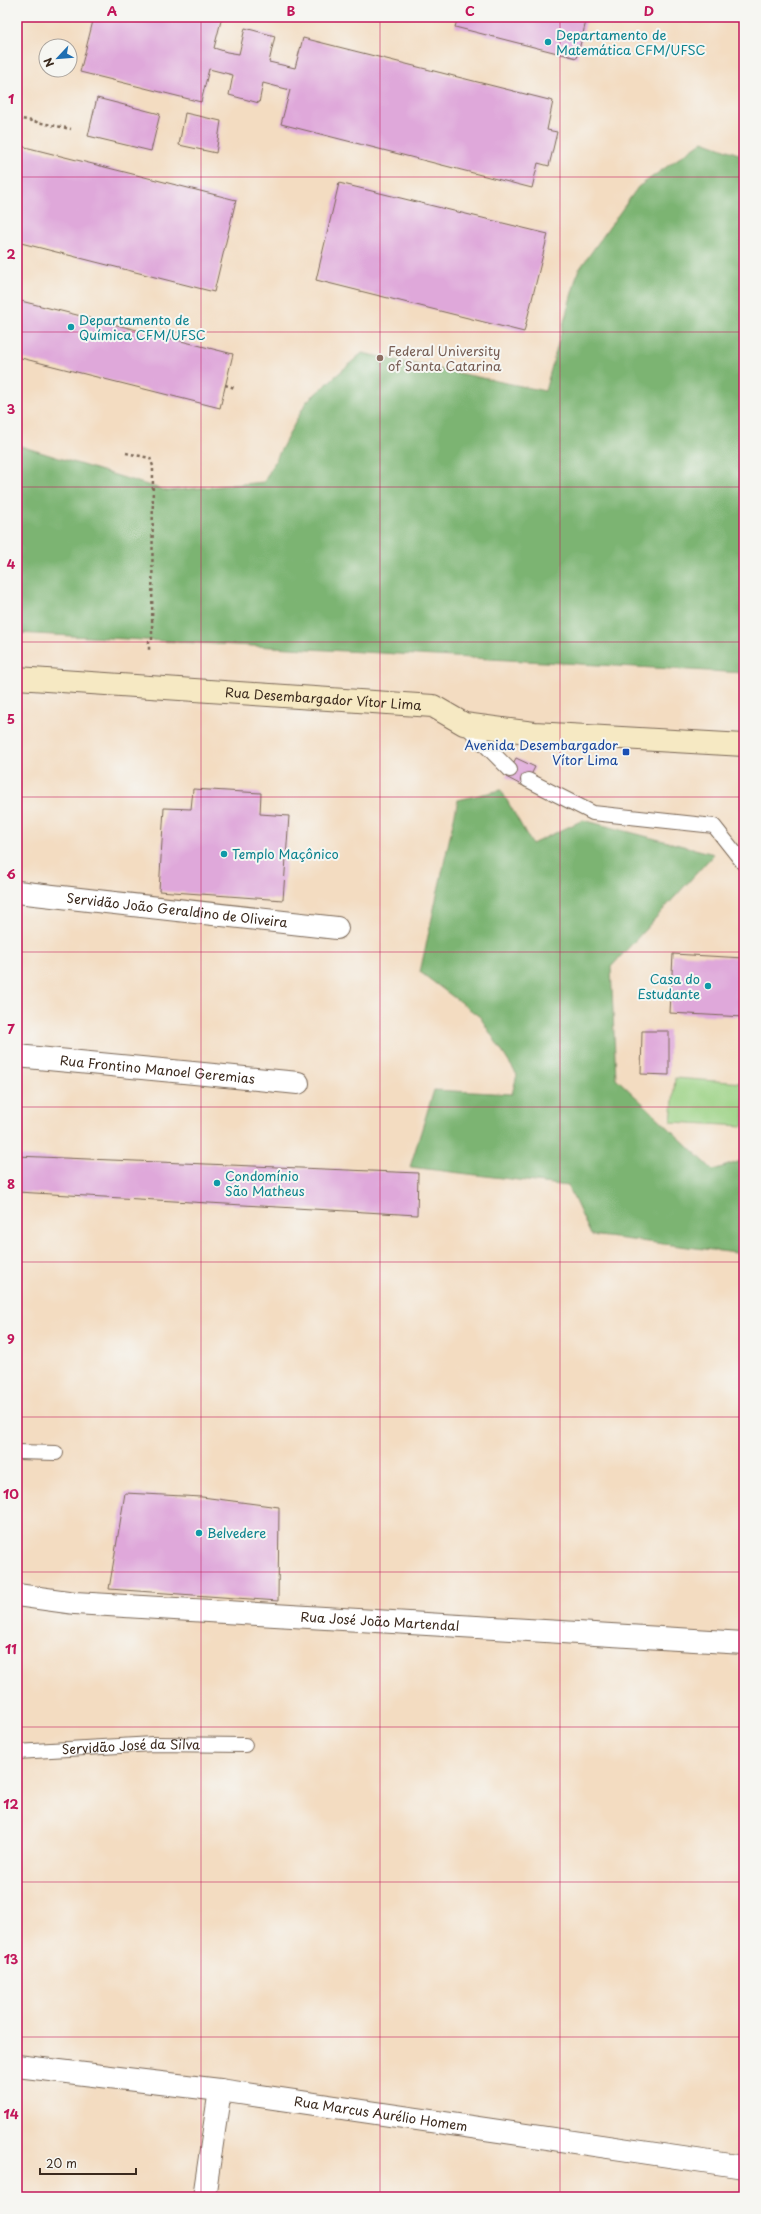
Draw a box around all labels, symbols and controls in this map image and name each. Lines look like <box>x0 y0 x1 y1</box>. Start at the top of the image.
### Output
text: A <box>107 1 117 20</box>
text: B <box>287 1 296 20</box>
text: C <box>465 1 475 20</box>
text: D <box>644 1 654 20</box>
place label: Departamento de Matemática CFM/UFSC <box>556 25 705 59</box>
marker: Departamento de Matemática CFM/UFSC <box>543 37 553 47</box>
north arrow <box>38 38 78 78</box>
text: N <box>39 55 58 70</box>
text: 1 <box>8 89 14 108</box>
text: 2 <box>6 244 16 263</box>
place label: Departamento de Química CFM/UFSC <box>79 310 206 344</box>
marker: Departamento de Química CFM/UFSC <box>66 322 76 332</box>
place label: Federal University of Santa Catarina <box>388 341 502 375</box>
marker: Federal University of Santa Catarina <box>375 353 385 363</box>
text: 3 <box>7 399 16 418</box>
text: 4 <box>7 554 16 573</box>
street label: Rua Desembargador Vítor Lima <box>225 682 423 714</box>
text: 5 <box>7 709 15 728</box>
place label: Avenida Desembargador Vítor Lima <box>465 735 619 769</box>
marker: Avenida Desembargador Vítor Lima <box>621 747 631 757</box>
place label: Templo Maçônico <box>232 844 339 863</box>
marker: Templo Maçônico <box>219 849 229 859</box>
text: 6 <box>6 864 16 883</box>
street label: Servidão João Geraldino de Oliveira <box>66 888 289 931</box>
place label: Casa do Estudante <box>637 969 700 1003</box>
marker: Casa do Estudante <box>703 981 713 991</box>
text: 7 <box>7 1019 15 1038</box>
street label: Rua Frontino Manoel Geremias <box>59 1050 256 1088</box>
place label: Condomínio São Matheus <box>225 1166 305 1200</box>
text: 8 <box>7 1174 15 1193</box>
marker: Condomínio São Matheus <box>212 1178 222 1188</box>
text: 9 <box>7 1329 15 1348</box>
text: 10 <box>3 1484 19 1503</box>
place label: Belvedere <box>207 1523 266 1542</box>
marker: Belvedere <box>194 1528 204 1538</box>
street label: Rua José João Martendal <box>300 1607 460 1635</box>
text: 11 <box>5 1639 17 1658</box>
street label: Servidão José da Silva <box>61 1734 200 1758</box>
text: 12 <box>3 1794 19 1813</box>
text: 13 <box>4 1949 19 1968</box>
street label: Rua Marcus Aurélio Homem <box>293 2091 469 2135</box>
text: 14 <box>3 2104 19 2123</box>
scale bar <box>40 2150 136 2176</box>
text: 20 m <box>46 2154 77 2172</box>

